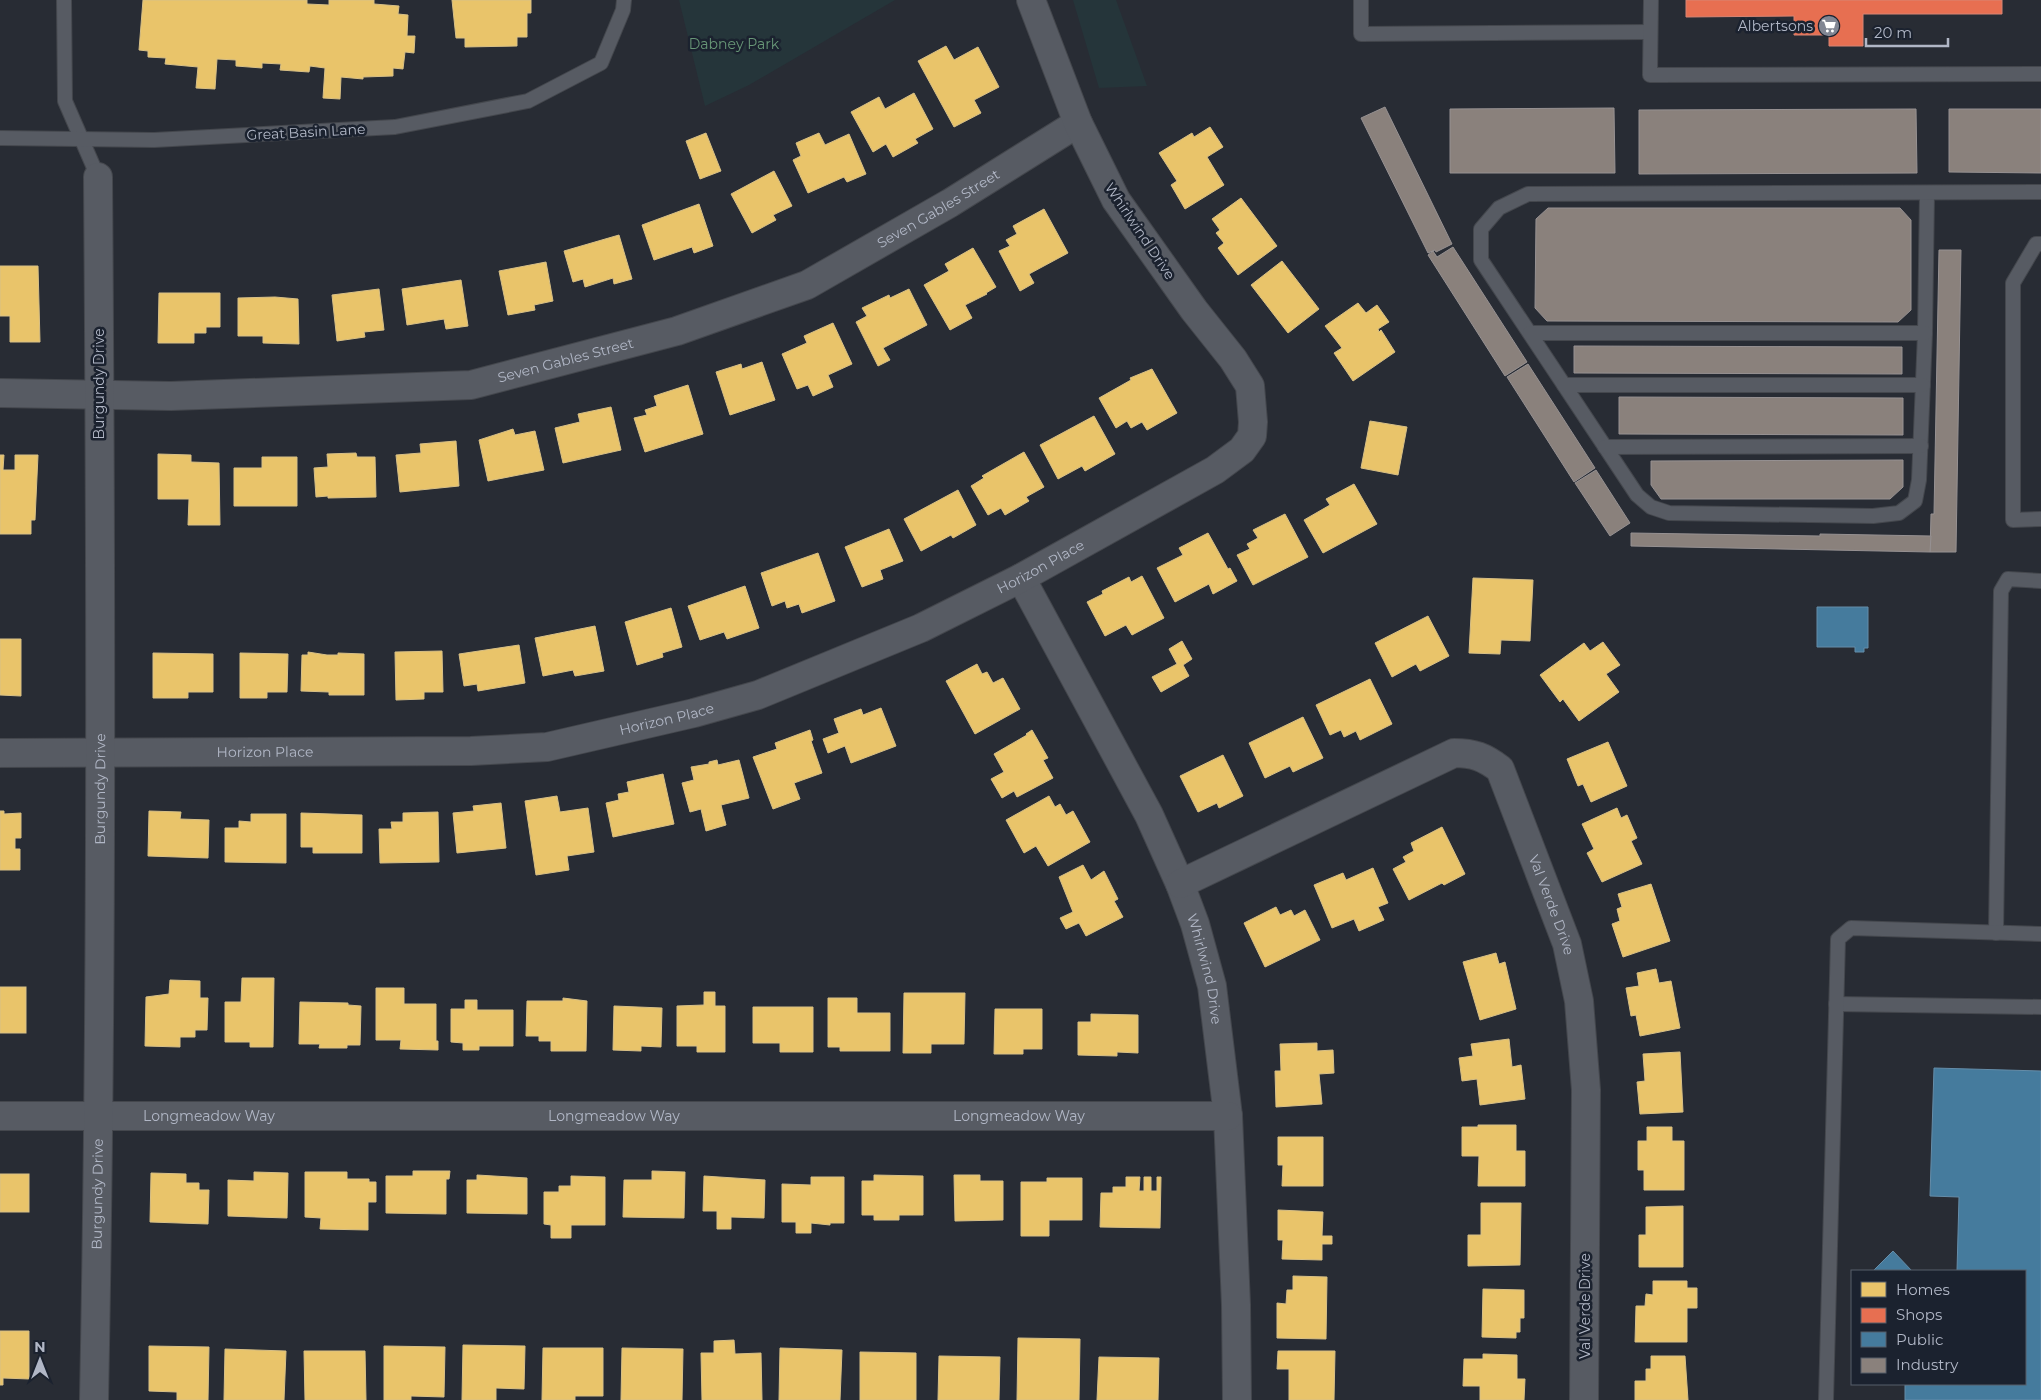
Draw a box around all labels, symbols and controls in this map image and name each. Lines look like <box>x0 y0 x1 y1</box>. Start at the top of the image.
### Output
supermarket icon: Albertsons <box>1817 14 1841 38</box>
scale bar <box>1866 15 1948 47</box>
place label: Albertsons <box>1738 17 1813 35</box>
text: 20 m <box>1874 23 1912 42</box>
park label: Dabney Park <box>689 35 780 53</box>
street label: Great Basin Lane <box>246 120 366 144</box>
street label: Seven Gables Street <box>874 165 1003 252</box>
street label: Whirlwind Drive <box>1101 179 1179 283</box>
street label: Burgundy Drive <box>90 328 108 440</box>
street label: Seven Gables Street <box>496 334 636 387</box>
street label: Horizon Place <box>994 536 1087 598</box>
street label: Horizon Place <box>618 699 716 739</box>
street label: Burgundy Drive <box>91 733 109 845</box>
street label: Horizon Place <box>217 743 313 761</box>
street label: Val Verde Drive <box>1525 852 1578 957</box>
street label: Whirlwind Drive <box>1183 911 1226 1025</box>
street label: Longmeadow Way <box>143 1107 275 1125</box>
street label: Longmeadow Way <box>548 1107 680 1125</box>
street label: Longmeadow Way <box>953 1107 1085 1125</box>
street label: Burgundy Drive <box>88 1138 107 1250</box>
street label: Val Verde Drive <box>1576 1253 1594 1359</box>
legend <box>1851 1270 2026 1385</box>
text: Homes <box>1896 1280 1950 1299</box>
text: Shops <box>1896 1305 1942 1324</box>
text: Public <box>1896 1330 1944 1349</box>
north arrow <box>15 1335 65 1385</box>
text: N <box>34 1338 46 1356</box>
text: Industry <box>1896 1355 1959 1374</box>

